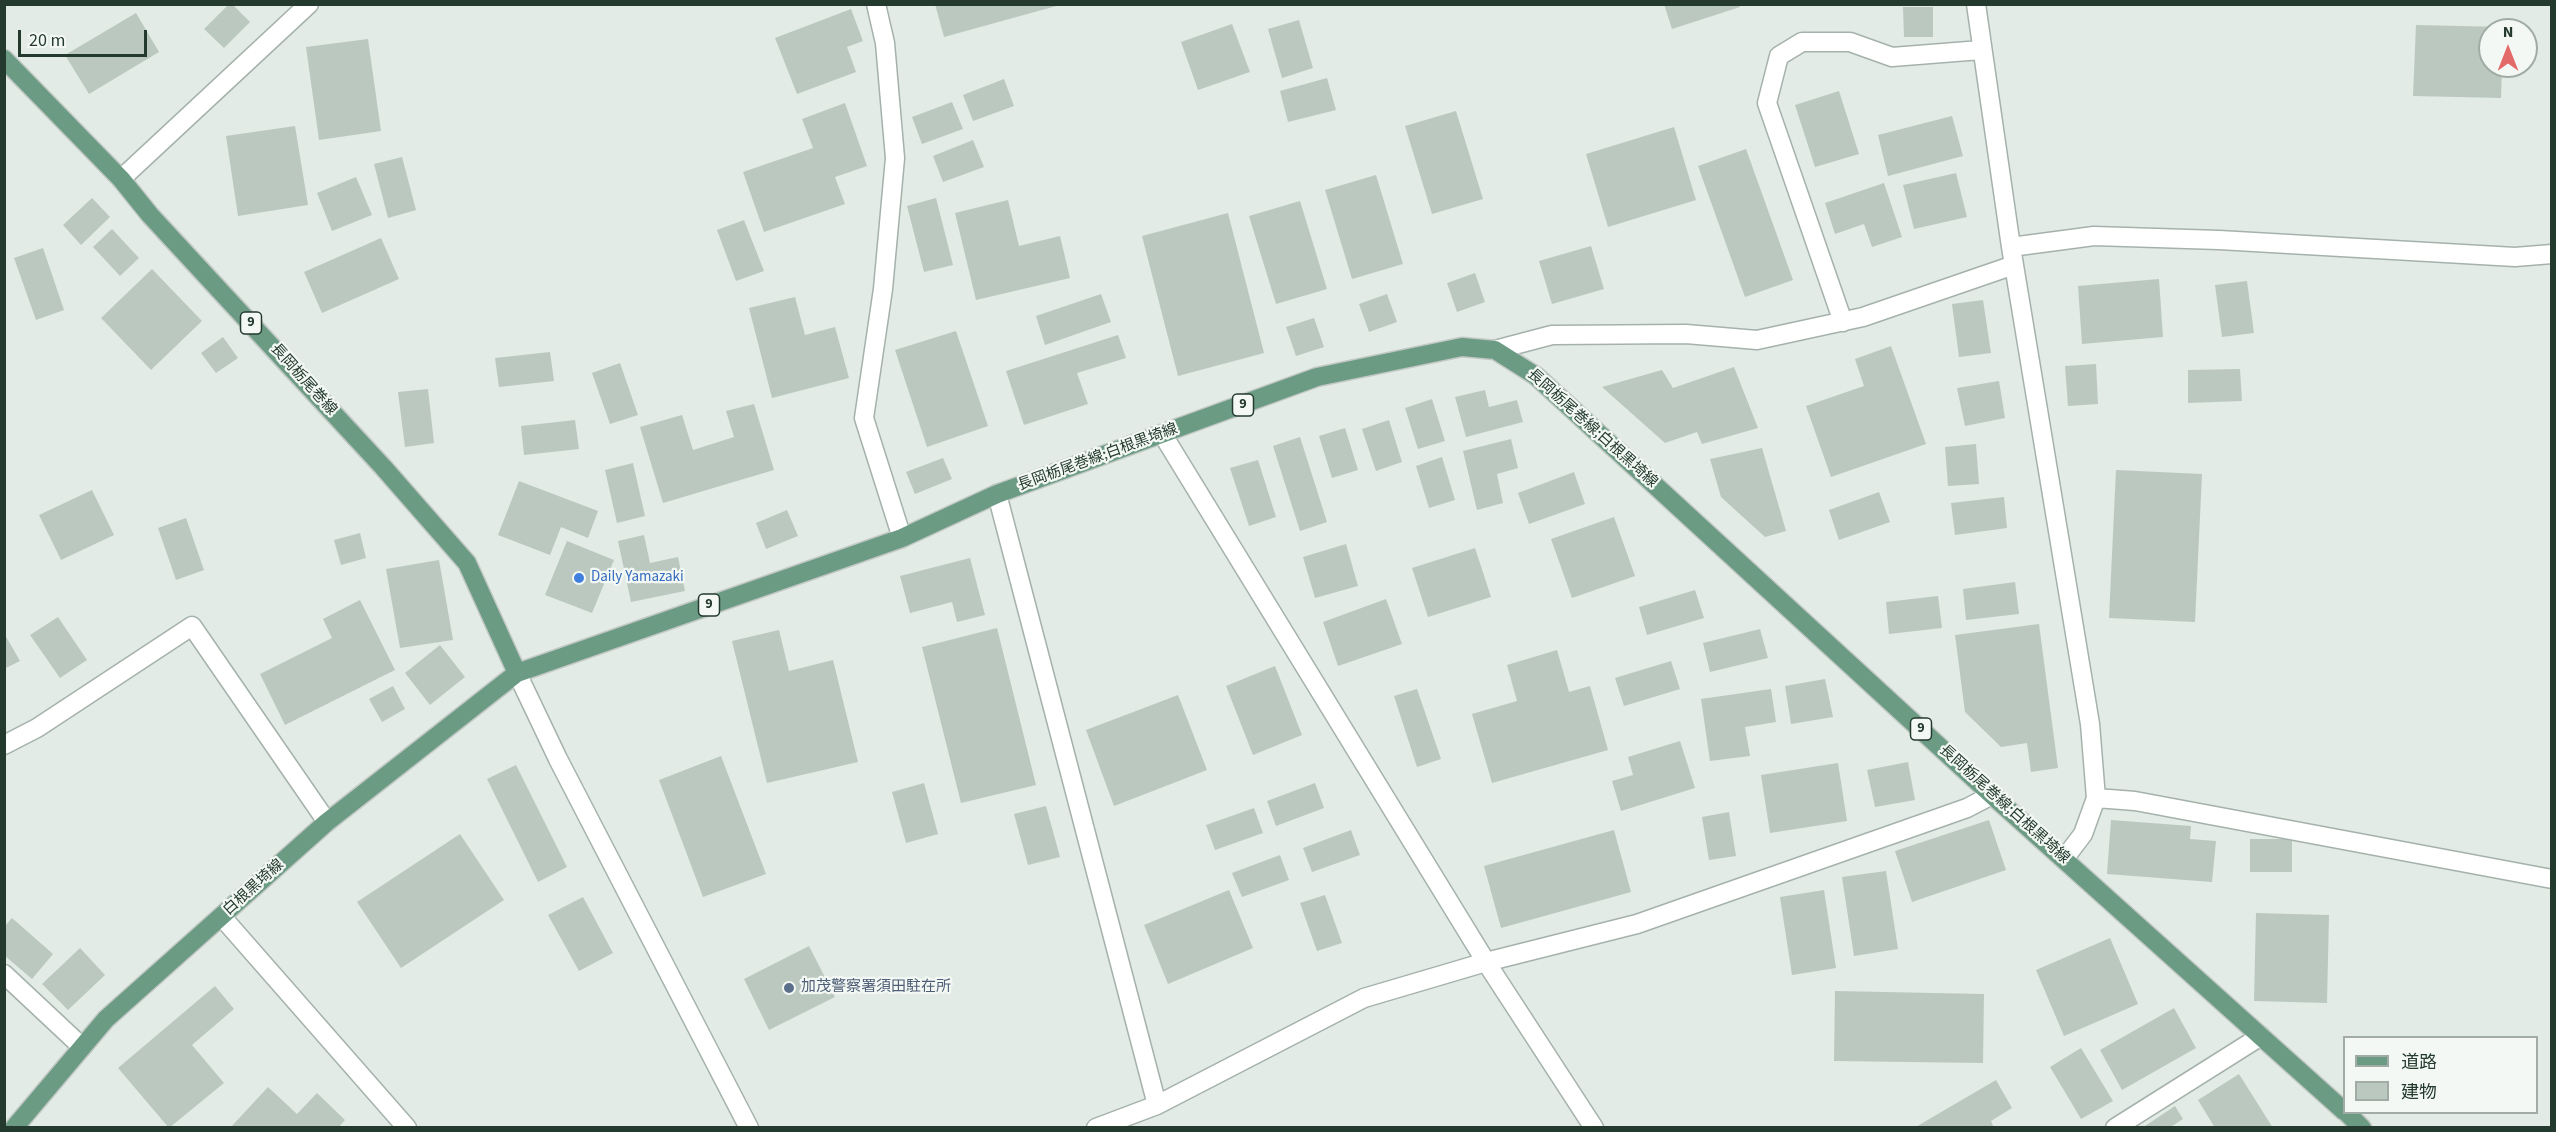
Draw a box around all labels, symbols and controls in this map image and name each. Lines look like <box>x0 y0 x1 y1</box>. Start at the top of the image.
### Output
scale bar <box>21 18 150 56</box>
north arrow <box>2478 18 2538 78</box>
text: N <box>2503 21 2513 43</box>
text: 20 m <box>29 28 65 53</box>
road number: 9 <box>240 312 262 334</box>
street label: 長岡栃尾巻線 <box>266 341 340 419</box>
street label: 長岡栃尾巻線;白根黒埼線 <box>1523 366 1661 492</box>
road number: 9 <box>1232 394 1254 416</box>
street label: 長岡栃尾巻線;白根黒埼線 <box>1016 421 1180 495</box>
place label: Daily Yamazaki <box>591 569 684 587</box>
marker: Daily Yamazaki <box>572 571 586 585</box>
road number: 9 <box>698 594 720 616</box>
road number: 9 <box>1910 718 1932 740</box>
street label: 長岡栃尾巻線;白根黒埼線 <box>1935 742 2073 868</box>
street label: 白根黒埼線 <box>220 856 288 920</box>
place label: 加茂警察署須田駐在所 <box>801 979 951 997</box>
marker: 加茂警察署須田駐在所 <box>782 981 796 995</box>
legend <box>2343 1036 2538 1114</box>
text: 道路 <box>2401 1050 2437 1075</box>
text: 建物 <box>2401 1080 2437 1105</box>

